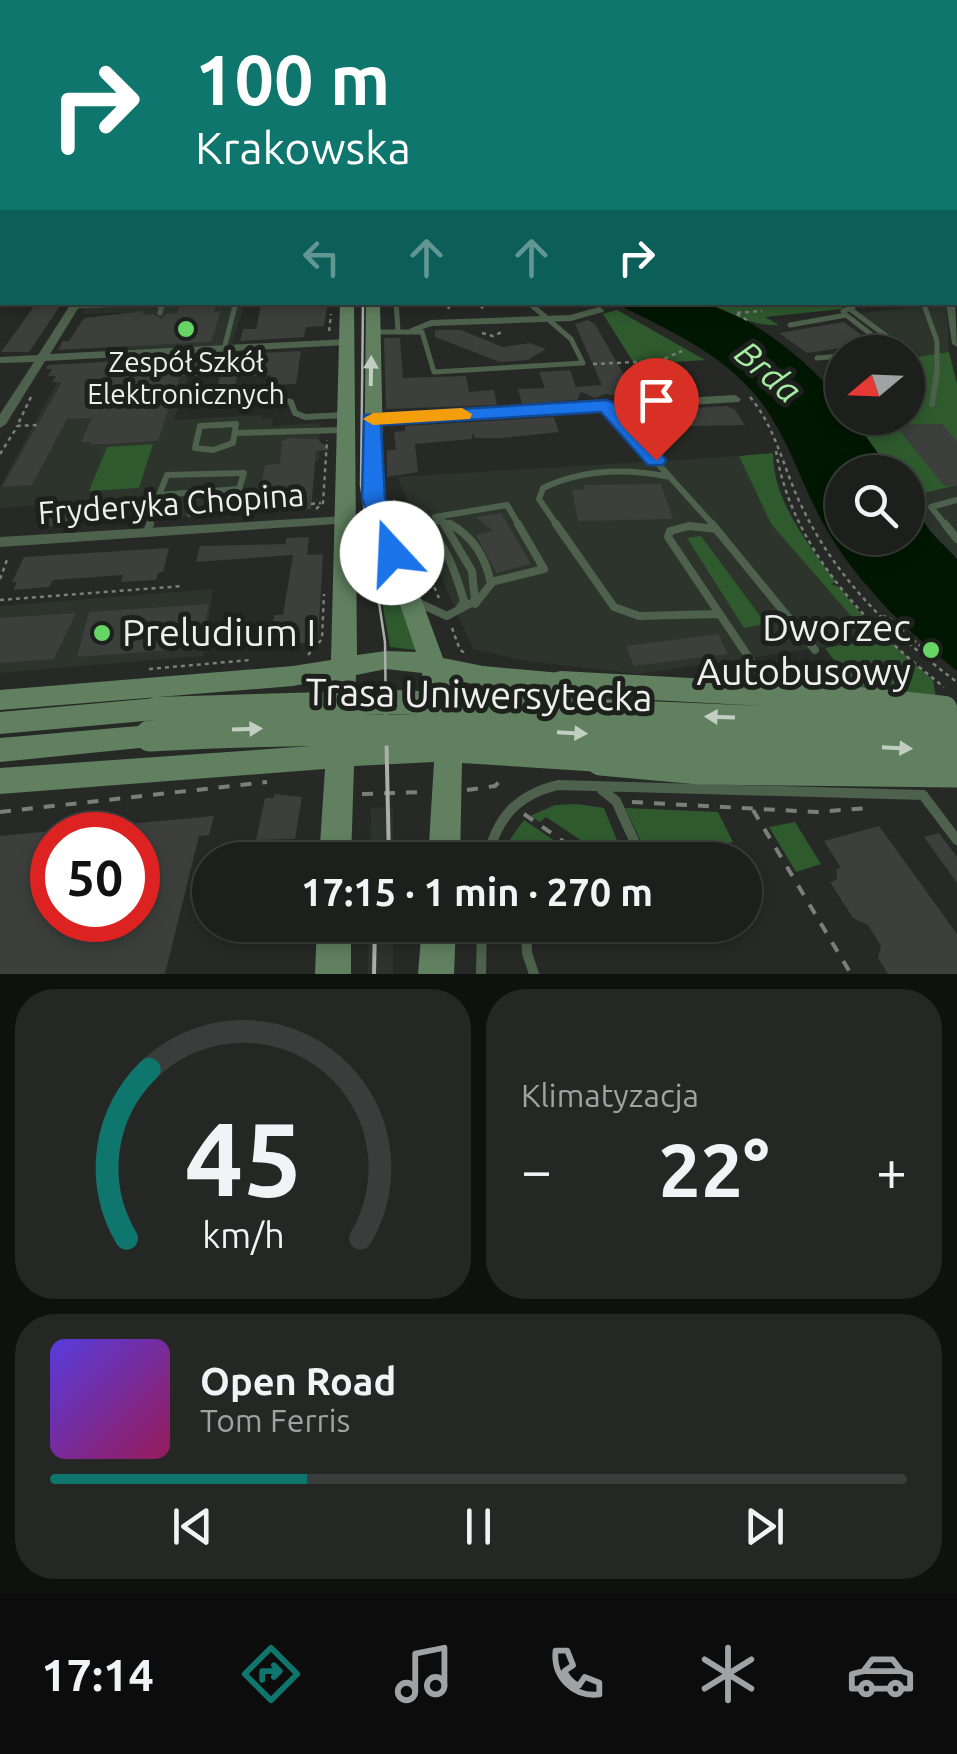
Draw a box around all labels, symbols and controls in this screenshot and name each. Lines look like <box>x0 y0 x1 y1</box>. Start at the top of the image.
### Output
icon: right <box>30 40 160 170</box>
text: 100 m <box>195 40 390 118</box>
text: Krakowska <box>195 122 411 173</box>
icon: left <box>294 230 349 285</box>
icon: ahead <box>399 230 454 285</box>
icon: ahead <box>504 230 559 285</box>
icon: right <box>609 230 664 285</box>
marker: Zespół Szkół Elektronicznych <box>175 318 197 340</box>
water label: Brda <box>728 332 809 410</box>
north arrow <box>825 335 925 435</box>
map controls <box>825 335 925 555</box>
place label: Zespół Szkół Elektronicznych <box>87 346 285 409</box>
one-way arrow <box>364 354 380 386</box>
pin <box>614 358 699 461</box>
icon: arrive <box>629 373 684 428</box>
button: search <box>825 455 925 555</box>
street label: Fryderyka Chopina <box>37 476 305 530</box>
position arrow <box>340 501 444 605</box>
place label: Dworzec Autobusowy <box>696 606 911 692</box>
place label: Preludium I <box>122 611 316 653</box>
marker: Preludium I <box>91 622 113 644</box>
marker: Dworzec Autobusowy <box>920 639 942 661</box>
street label: Trasa Uniwersytecka <box>305 670 653 718</box>
one-way arrow <box>703 709 735 725</box>
one-way arrow <box>232 721 264 737</box>
one-way arrow <box>556 725 588 741</box>
one-way arrow <box>881 740 913 756</box>
speed limit sign: 50 <box>30 812 160 942</box>
text: 17:15 · 1 min · 270 m <box>301 871 653 913</box>
text: Klimatyzacja <box>521 1077 699 1113</box>
text: 45 <box>184 1099 302 1216</box>
text: 22° <box>658 1127 770 1211</box>
text: − <box>521 1139 552 1200</box>
text: + <box>876 1139 907 1200</box>
text: km/h <box>202 1215 284 1255</box>
text: Open Road <box>200 1360 396 1402</box>
text: Tom Ferris <box>200 1402 350 1438</box>
icon: previous <box>165 1499 220 1554</box>
icon: pause <box>451 1499 506 1554</box>
icon: next <box>737 1499 792 1554</box>
icon: directions <box>236 1639 306 1709</box>
icon: music <box>389 1639 459 1709</box>
icon: phone <box>541 1639 611 1709</box>
icon: climate <box>693 1639 763 1709</box>
icon: car <box>846 1639 916 1709</box>
text: 17:14 <box>41 1649 154 1700</box>

